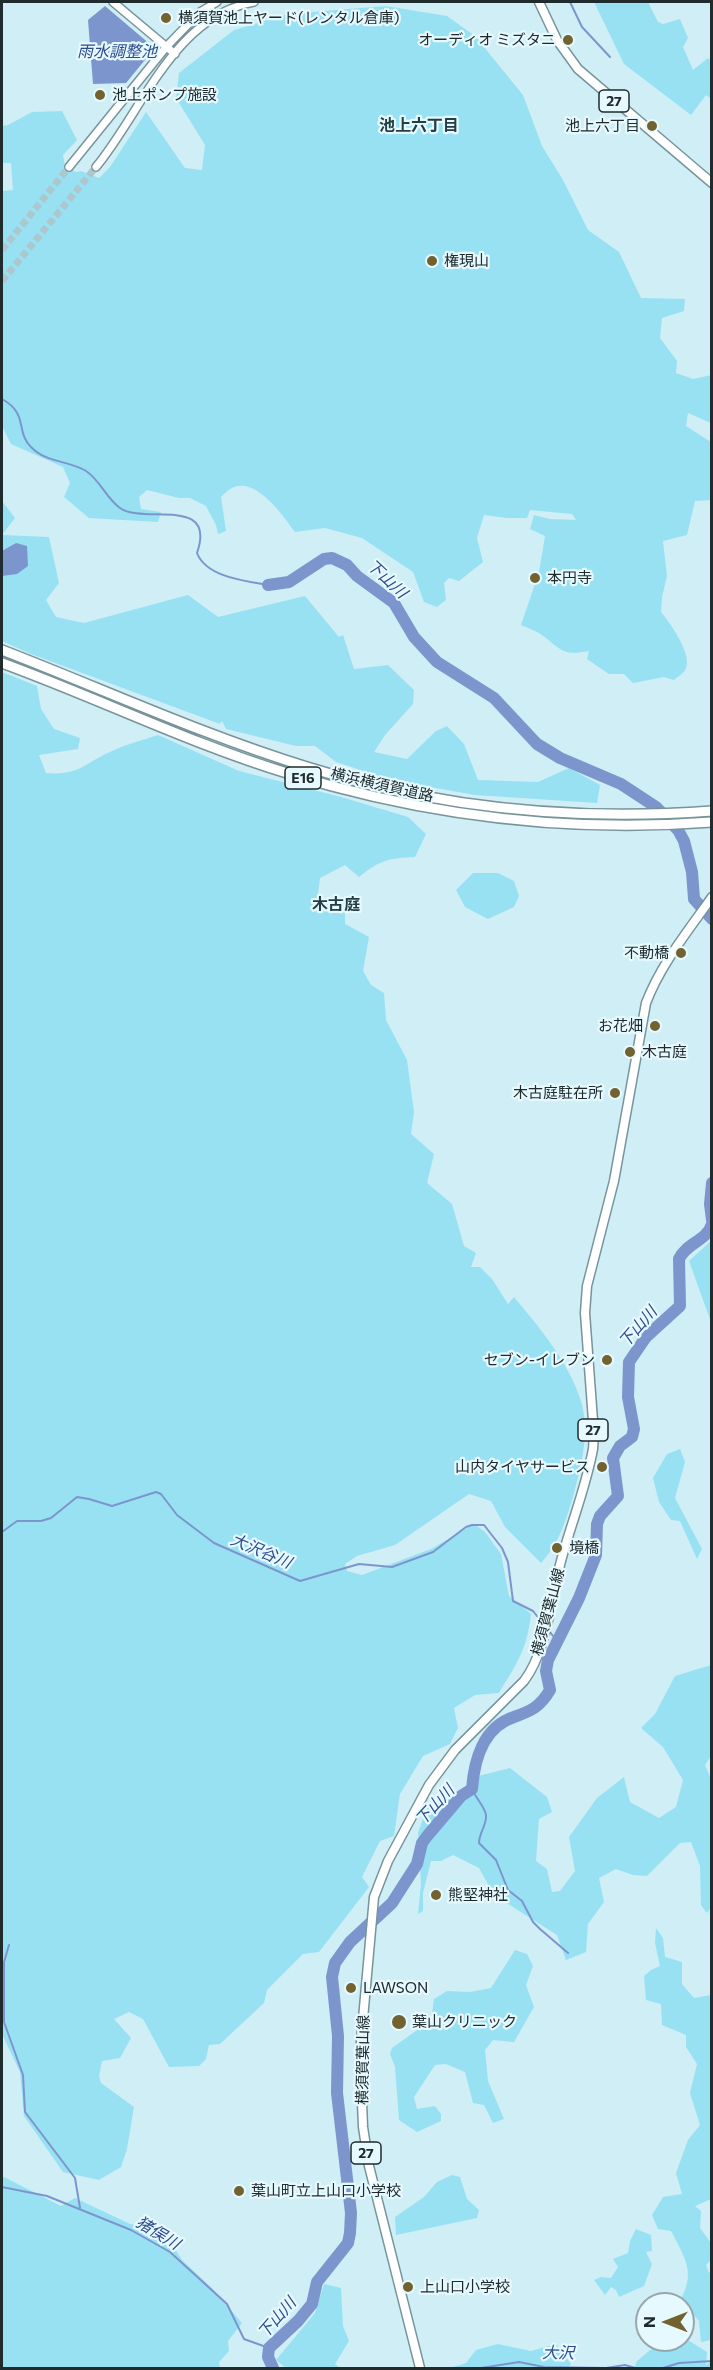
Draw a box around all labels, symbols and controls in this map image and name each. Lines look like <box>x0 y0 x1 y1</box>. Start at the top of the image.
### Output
place label: 横須賀池上ヤード(レンタル倉庫) <box>178 9 400 27</box>
marker: 横須賀池上ヤード(レンタル倉庫) <box>159 11 173 25</box>
place label: オーディオ ミズタニ <box>418 31 556 49</box>
marker: オーディオ ミズタニ <box>561 33 575 47</box>
water label: 雨水調整池 <box>77 42 157 62</box>
place label: 池上ポンプ施設 <box>112 86 217 104</box>
marker: 池上ポンプ施設 <box>93 88 107 102</box>
road number: 27 <box>599 90 629 112</box>
district label: 池上六丁目 <box>379 116 459 136</box>
place label: 池上六丁目 <box>565 117 640 135</box>
marker: 池上六丁目 <box>645 119 659 133</box>
place label: 権現山 <box>444 252 489 270</box>
marker: 権現山 <box>425 254 439 268</box>
water label: 下山川 <box>363 556 411 602</box>
place label: 本円寺 <box>547 569 592 587</box>
marker: 本円寺 <box>528 571 542 585</box>
street label: 横浜横須賀道路 <box>329 764 435 806</box>
road number: E16 <box>285 767 321 789</box>
district label: 木古庭 <box>312 895 360 915</box>
place label: 不動橋 <box>624 944 669 962</box>
marker: 不動橋 <box>674 946 688 960</box>
place label: お花畑 <box>598 1017 643 1035</box>
marker: お花畑 <box>648 1019 662 1033</box>
place label: 木古庭 <box>642 1043 687 1061</box>
marker: 木古庭 <box>623 1045 637 1059</box>
place label: 木古庭駐在所 <box>513 1084 603 1102</box>
marker: 木古庭駐在所 <box>608 1086 622 1100</box>
water label: 下山川 <box>615 1303 661 1351</box>
place label: セブン-イレブン <box>484 1351 595 1369</box>
marker: セブン-イレブン <box>600 1353 614 1367</box>
road number: 27 <box>578 1419 608 1441</box>
place label: 山内タイヤサービス <box>455 1458 590 1476</box>
marker: 山内タイヤサービス <box>595 1460 609 1474</box>
water label: 大沢谷川 <box>228 1530 294 1572</box>
place label: 境橋 <box>569 1539 599 1557</box>
marker: 境橋 <box>550 1541 564 1555</box>
street label: 横須賀葉山線 <box>528 1566 568 1658</box>
water label: 下山川 <box>412 1781 458 1829</box>
place label: 熊堅神社 <box>448 1886 508 1904</box>
marker: 熊堅神社 <box>429 1888 443 1902</box>
place label: LAWSON <box>363 1979 428 1997</box>
marker: LAWSON <box>344 1981 358 1995</box>
marker: 葉山クリニック <box>390 2013 408 2031</box>
place label: 葉山クリニック <box>412 2013 517 2031</box>
street label: 横須賀葉山線 <box>353 2015 373 2105</box>
road number: 27 <box>351 2142 381 2164</box>
place label: 葉山町立上山口小学校 <box>251 2182 401 2200</box>
marker: 葉山町立上山口小学校 <box>232 2184 246 2198</box>
water label: 猪俣川 <box>132 2212 184 2254</box>
place label: 上山口小学校 <box>420 2278 510 2296</box>
marker: 上山口小学校 <box>401 2280 415 2294</box>
north arrow <box>635 2292 695 2352</box>
water label: 下山川 <box>254 2294 300 2342</box>
text: N <box>639 2316 658 2328</box>
water label: 大沢 <box>542 2343 574 2363</box>

